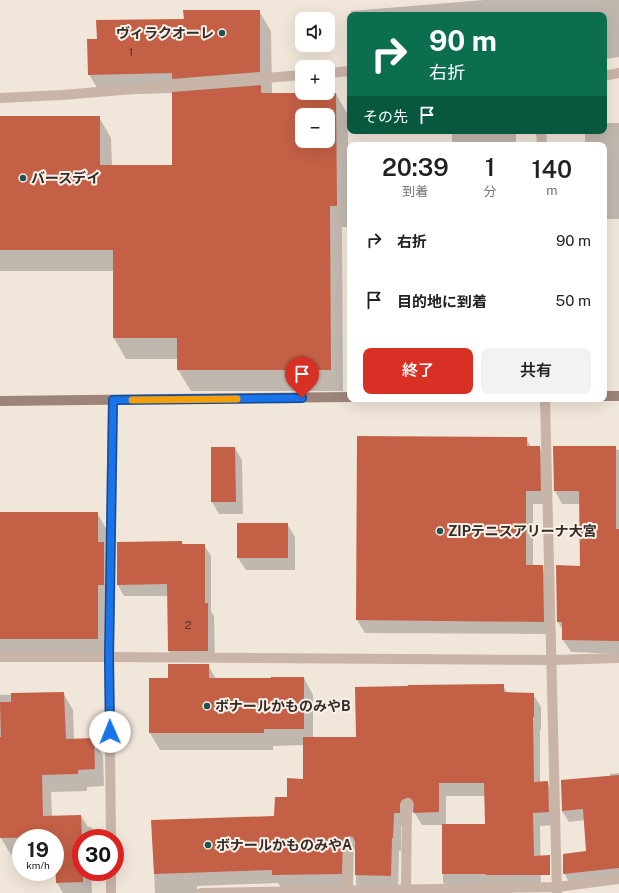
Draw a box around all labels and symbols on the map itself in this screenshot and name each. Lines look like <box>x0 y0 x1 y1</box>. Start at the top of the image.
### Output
place label: ヴィラクオーレ <box>116 25 214 41</box>
marker: ヴィラクオーレ <box>217 28 227 38</box>
house number: 1 <box>129 45 133 59</box>
place label: バースデイ <box>31 170 100 186</box>
marker: バースデイ <box>18 173 28 183</box>
pin <box>285 357 319 398</box>
place label: ZIPテニスアリーナ大宮 <box>448 523 597 539</box>
marker: ZIPテニスアリーナ大宮 <box>435 526 445 536</box>
house number: 2 <box>184 618 192 632</box>
place label: ボナールかものみやB <box>215 698 351 714</box>
marker: ボナールかものみやB <box>202 701 212 711</box>
position arrow <box>89 711 131 753</box>
speed limit sign: 30 <box>72 829 124 881</box>
place label: ボナールかものみやA <box>216 837 352 853</box>
marker: ボナールかものみやA <box>203 840 213 850</box>

